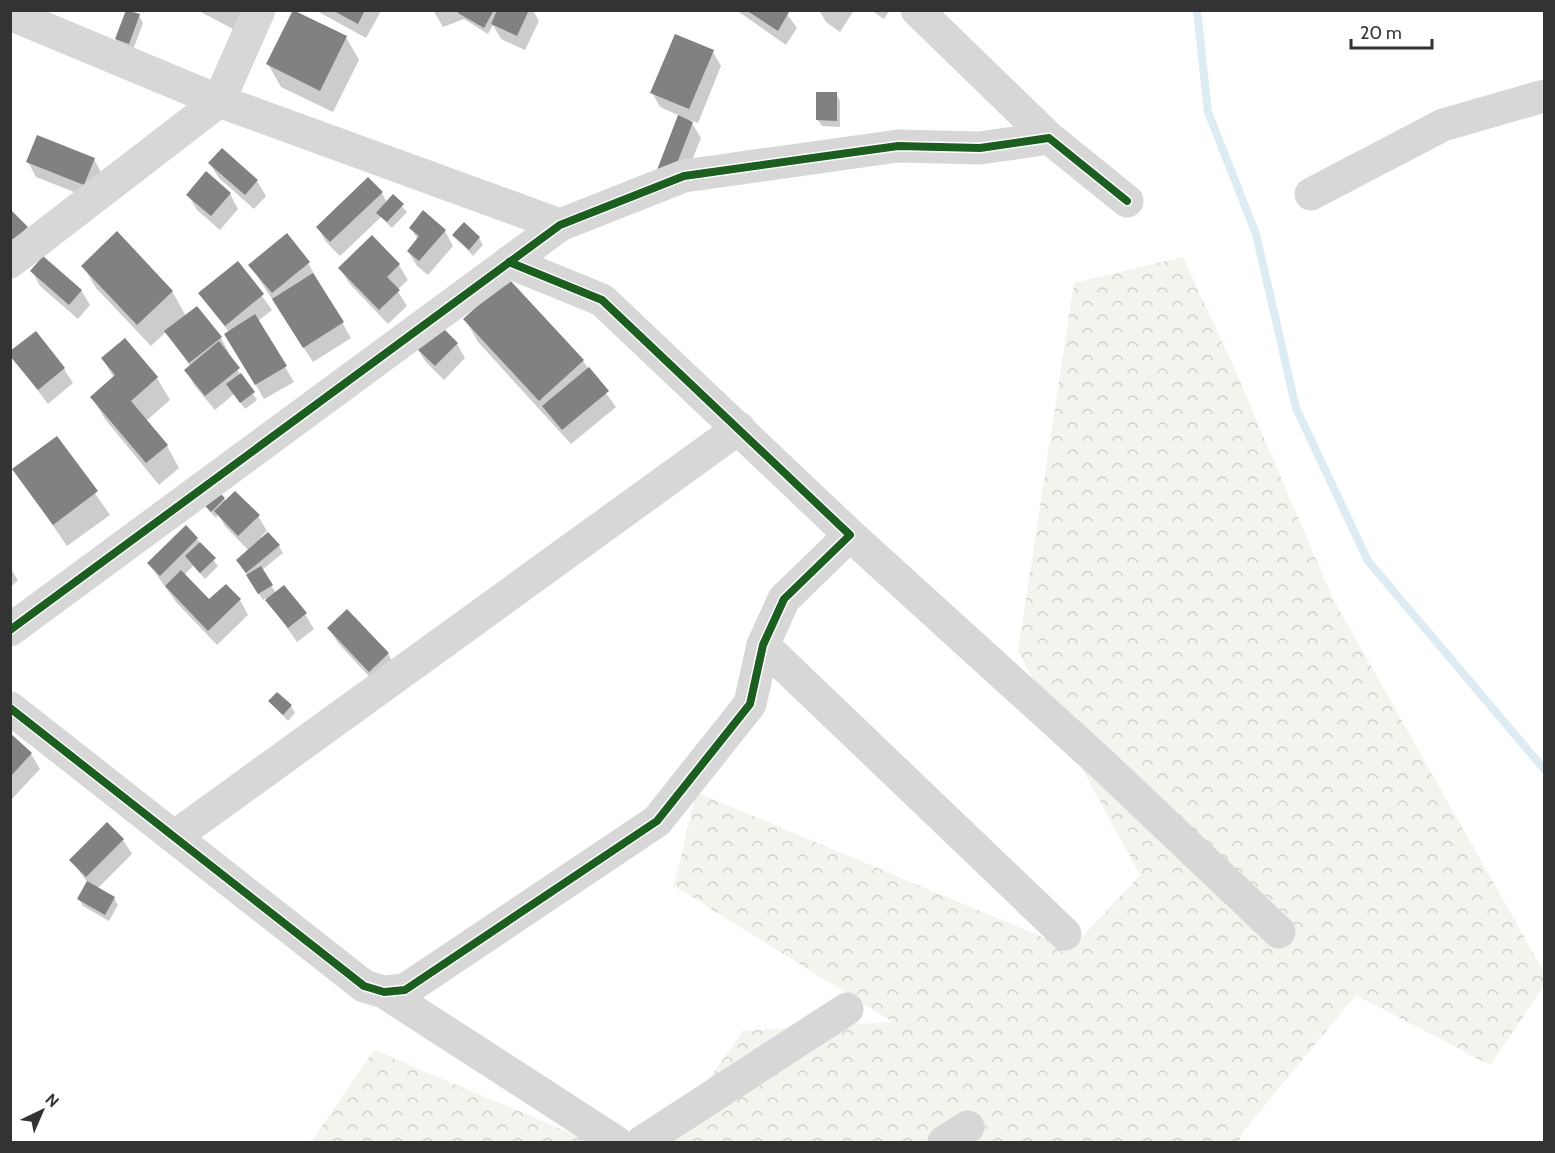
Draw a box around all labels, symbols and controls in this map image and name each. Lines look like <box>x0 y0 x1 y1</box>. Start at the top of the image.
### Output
scale bar <box>1351 12 1432 50</box>
text: 20 m <box>1360 22 1402 44</box>
north arrow <box>12 1081 72 1141</box>
text: N <box>41 1090 63 1111</box>

